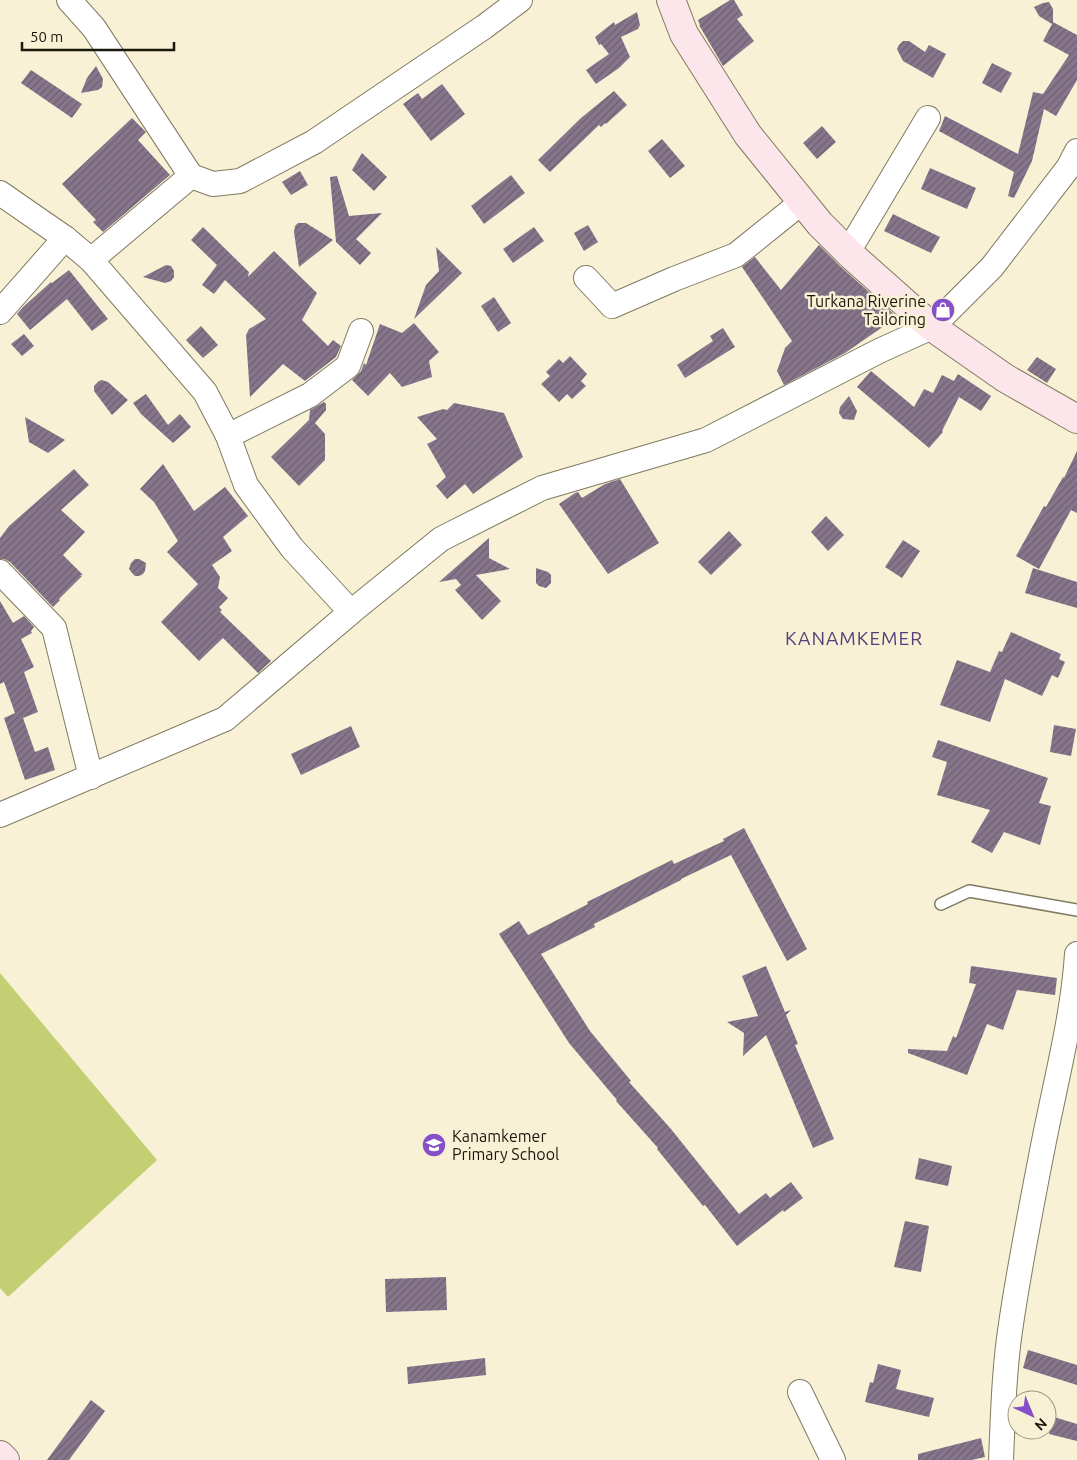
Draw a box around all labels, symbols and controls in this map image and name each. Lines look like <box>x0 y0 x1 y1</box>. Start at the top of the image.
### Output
scale bar <box>22 20 175 52</box>
text: 50 m <box>30 28 63 45</box>
place label: Turkana Riverine Tailoring <box>807 292 926 328</box>
shop icon: Turkana Riverine Tailoring <box>930 297 956 323</box>
district label: KANAMKEMER <box>785 627 923 649</box>
place label: Kanamkemer Primary School <box>452 1127 559 1163</box>
school or university icon: Kanamkemer Primary School <box>421 1132 447 1158</box>
north arrow <box>1007 1390 1057 1440</box>
text: N <box>1032 1415 1050 1434</box>

